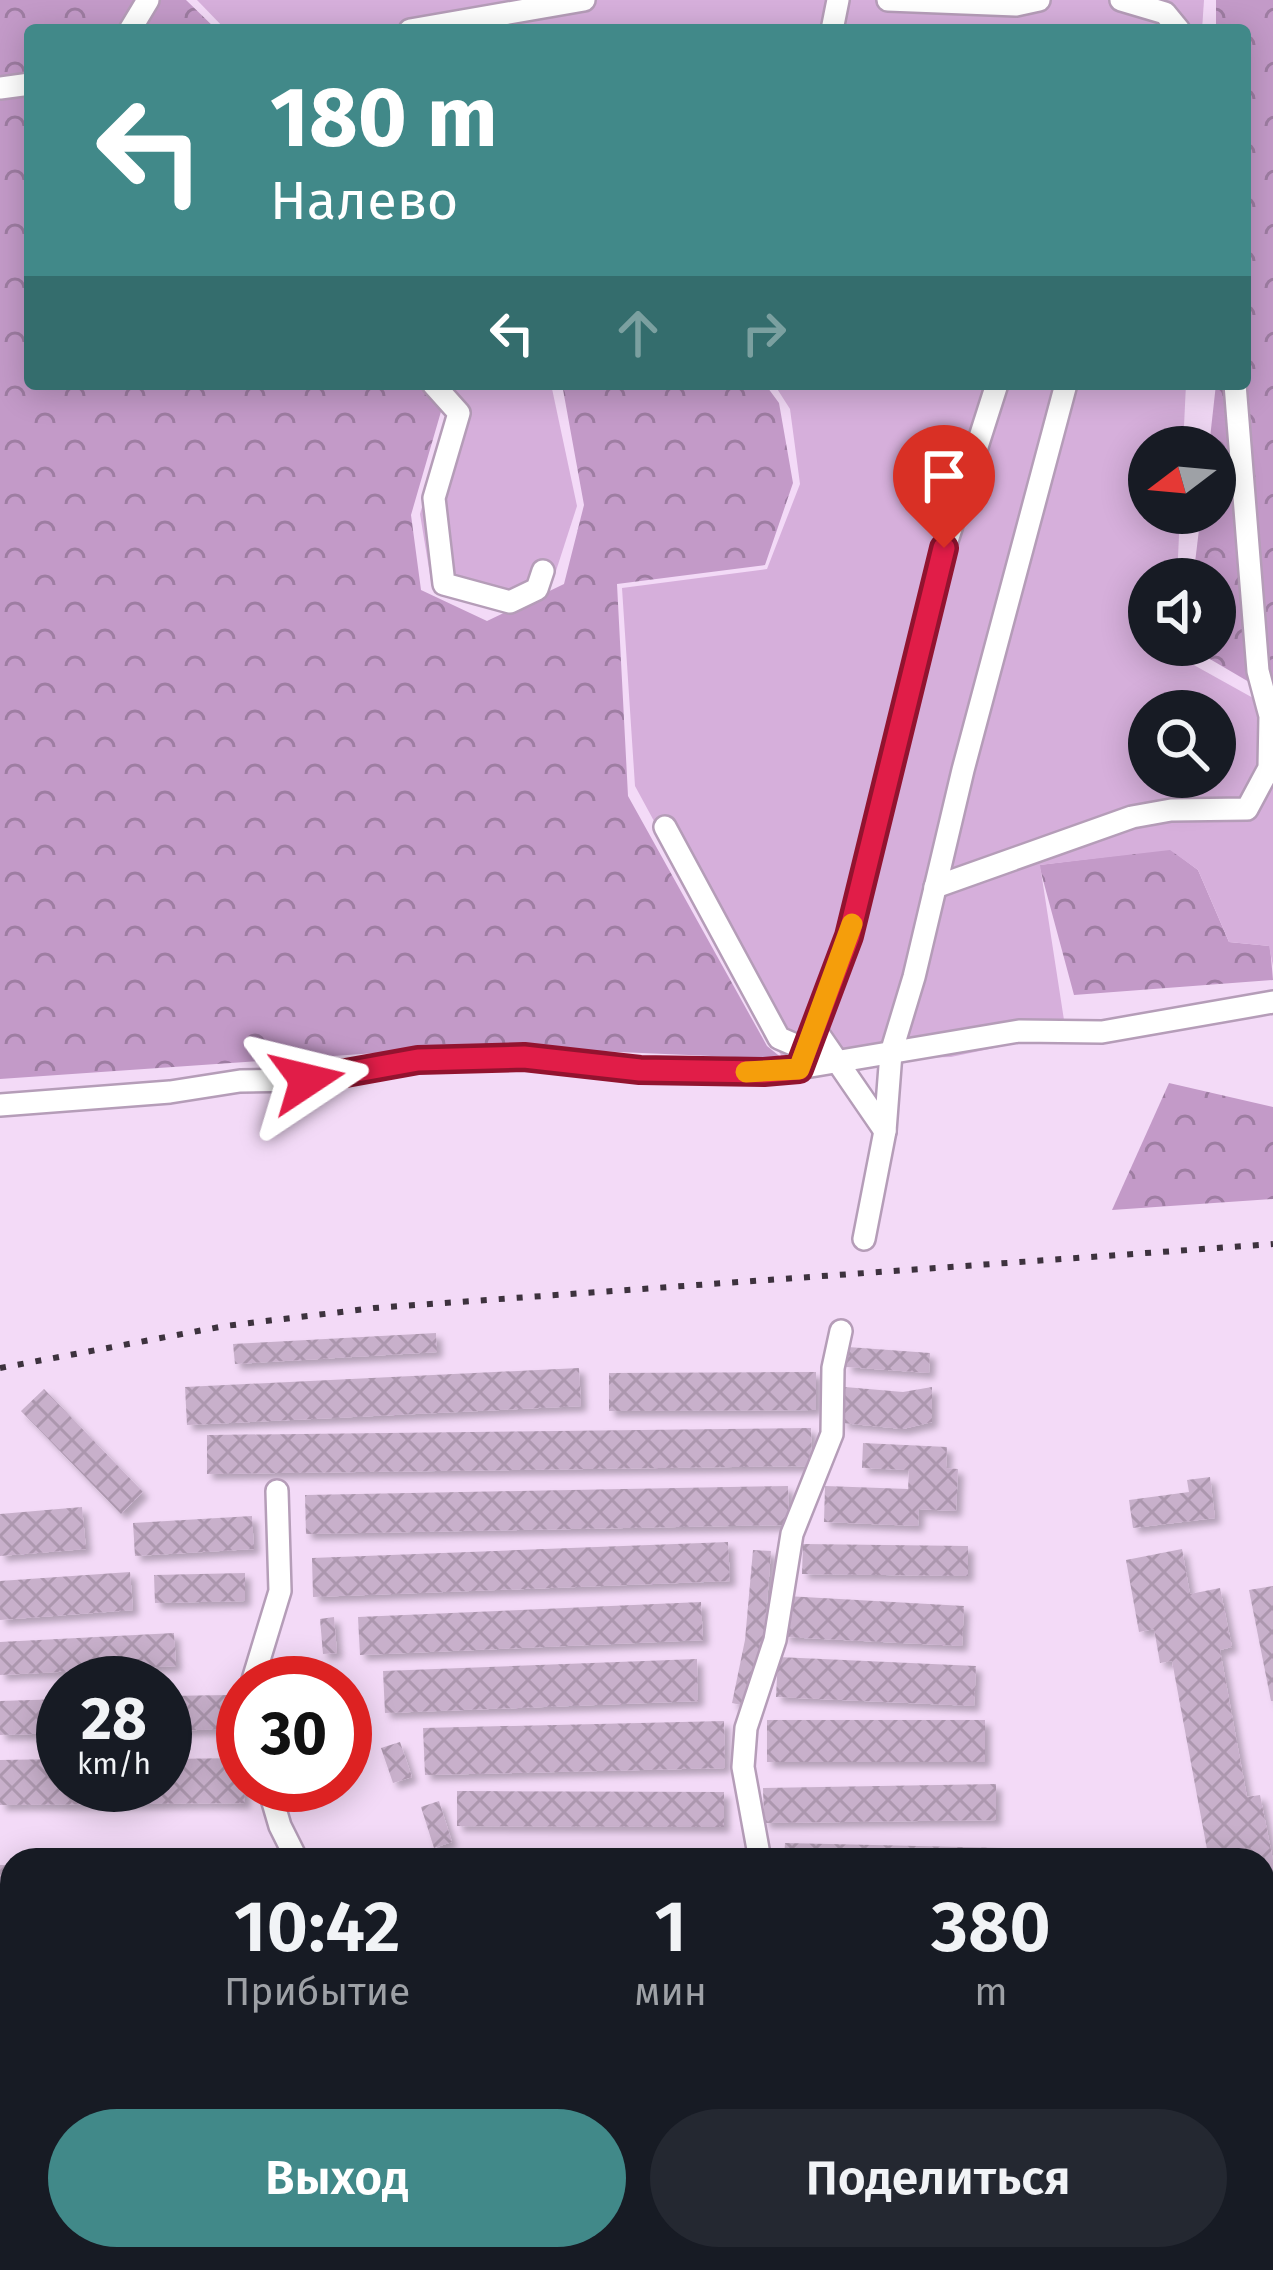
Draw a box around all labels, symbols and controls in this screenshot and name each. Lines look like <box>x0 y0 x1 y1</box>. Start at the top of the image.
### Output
text: 180 m <box>270 67 498 168</box>
icon: left <box>72 72 228 228</box>
text: Налево <box>270 169 458 233</box>
icon: left <box>479 300 545 366</box>
icon: ahead <box>605 300 671 366</box>
icon: right <box>731 300 797 366</box>
pin <box>893 425 995 548</box>
north arrow <box>1128 426 1236 534</box>
map controls <box>1128 426 1236 798</box>
icon: arrive <box>911 443 977 509</box>
button: sound <box>1128 558 1236 666</box>
button: search <box>1128 690 1236 798</box>
position arrow <box>244 1017 370 1143</box>
speed limit sign: 30 <box>216 1656 372 1812</box>
text: 28 <box>81 1683 147 1755</box>
text: km/h <box>77 1746 151 1782</box>
text: 10:42 <box>234 1884 401 1970</box>
text: 1 <box>654 1884 687 1970</box>
text: 380 <box>931 1884 1051 1970</box>
text: Прибытие <box>224 1969 410 2015</box>
text: мин <box>634 1969 707 2015</box>
text: m <box>974 1969 1008 2015</box>
button: Выход <box>48 2109 626 2247</box>
button: Поделиться <box>650 2109 1227 2247</box>

